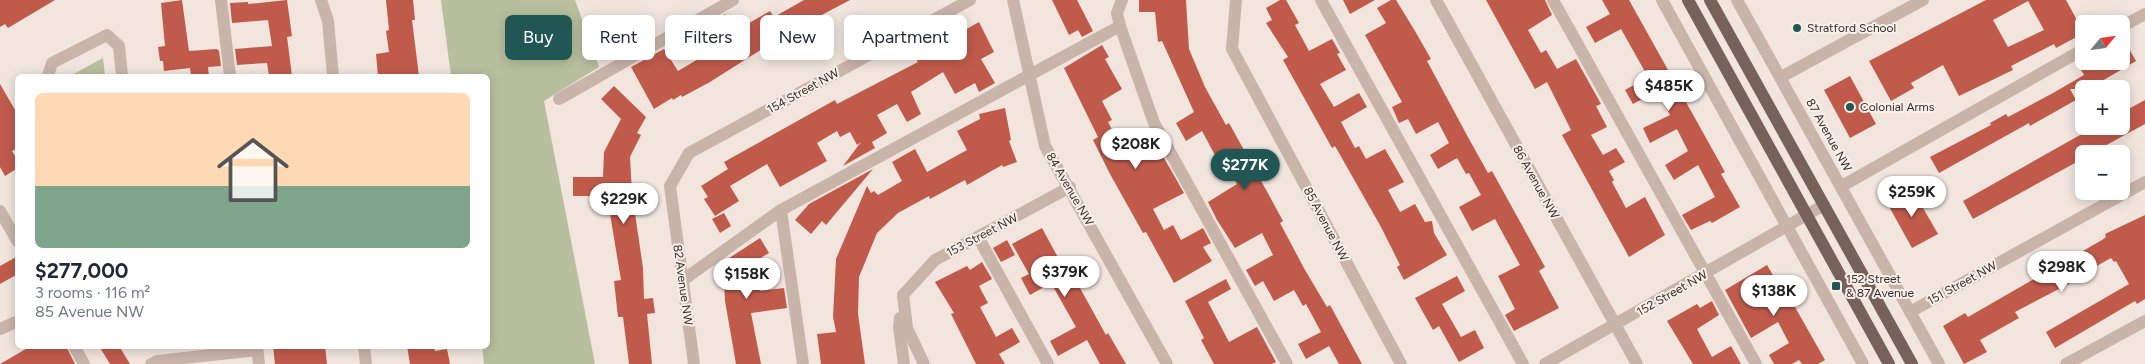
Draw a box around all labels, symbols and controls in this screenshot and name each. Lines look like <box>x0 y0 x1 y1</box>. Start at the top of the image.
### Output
chip: Buy <box>505 15 572 60</box>
chip: Rent <box>582 15 655 60</box>
chip: Filters <box>665 15 750 60</box>
chip: New <box>760 15 834 60</box>
chip: Apartment <box>844 15 967 60</box>
north arrow <box>2075 15 2130 70</box>
map controls <box>2075 15 2130 200</box>
place label: Stratford School <box>1807 21 1896 35</box>
marker: Stratford School <box>1791 22 1803 34</box>
street label: 154 Street NW <box>765 65 842 116</box>
pin: $485K <box>1634 70 1704 112</box>
text: $485K <box>1645 76 1693 95</box>
button: + <box>2075 80 2130 135</box>
street label: 87 Avenue NW <box>1803 96 1855 174</box>
place label: Colonial Arms <box>1860 100 1935 114</box>
marker: Colonial Arms <box>1844 101 1856 113</box>
icon: home <box>208 125 298 215</box>
pin: $208K <box>1101 128 1171 170</box>
text: $208K <box>1112 134 1160 153</box>
street label: 86 Avenue NW <box>1510 143 1562 221</box>
button: − <box>2075 145 2130 200</box>
pin: $277K <box>1210 148 1280 191</box>
street label: 84 Avenue NW <box>1043 150 1097 228</box>
text: $277K <box>1222 155 1268 174</box>
pin: $259K <box>1877 176 1947 218</box>
pin: $229K <box>589 182 659 225</box>
text: $259K <box>1888 182 1936 201</box>
street label: 85 Avenue NW <box>1301 185 1352 264</box>
text: $229K <box>600 189 648 208</box>
street label: 153 Street NW <box>944 210 1020 260</box>
street label: 82 Avenue NW <box>670 244 696 327</box>
pin: $298K <box>2027 250 2097 293</box>
pin: $379K <box>1030 256 1100 298</box>
text: $298K <box>2038 257 2086 276</box>
text: $277,000 <box>35 258 128 283</box>
pin: $158K <box>712 258 782 300</box>
street label: 151 Street NW <box>1925 258 2000 308</box>
text: $379K <box>1042 262 1088 281</box>
text: $158K <box>724 264 770 283</box>
street label: 152 Street NW <box>1634 267 1710 319</box>
place label: 152 Street & 87 Avenue <box>1846 272 1914 300</box>
pin: $138K <box>1739 274 1809 317</box>
marker: 152 Street & 87 Avenue <box>1830 280 1842 292</box>
text: $138K <box>1752 281 1796 300</box>
text: 3 rooms · 116 m² <box>35 283 150 302</box>
text: 85 Avenue NW <box>35 302 144 321</box>

